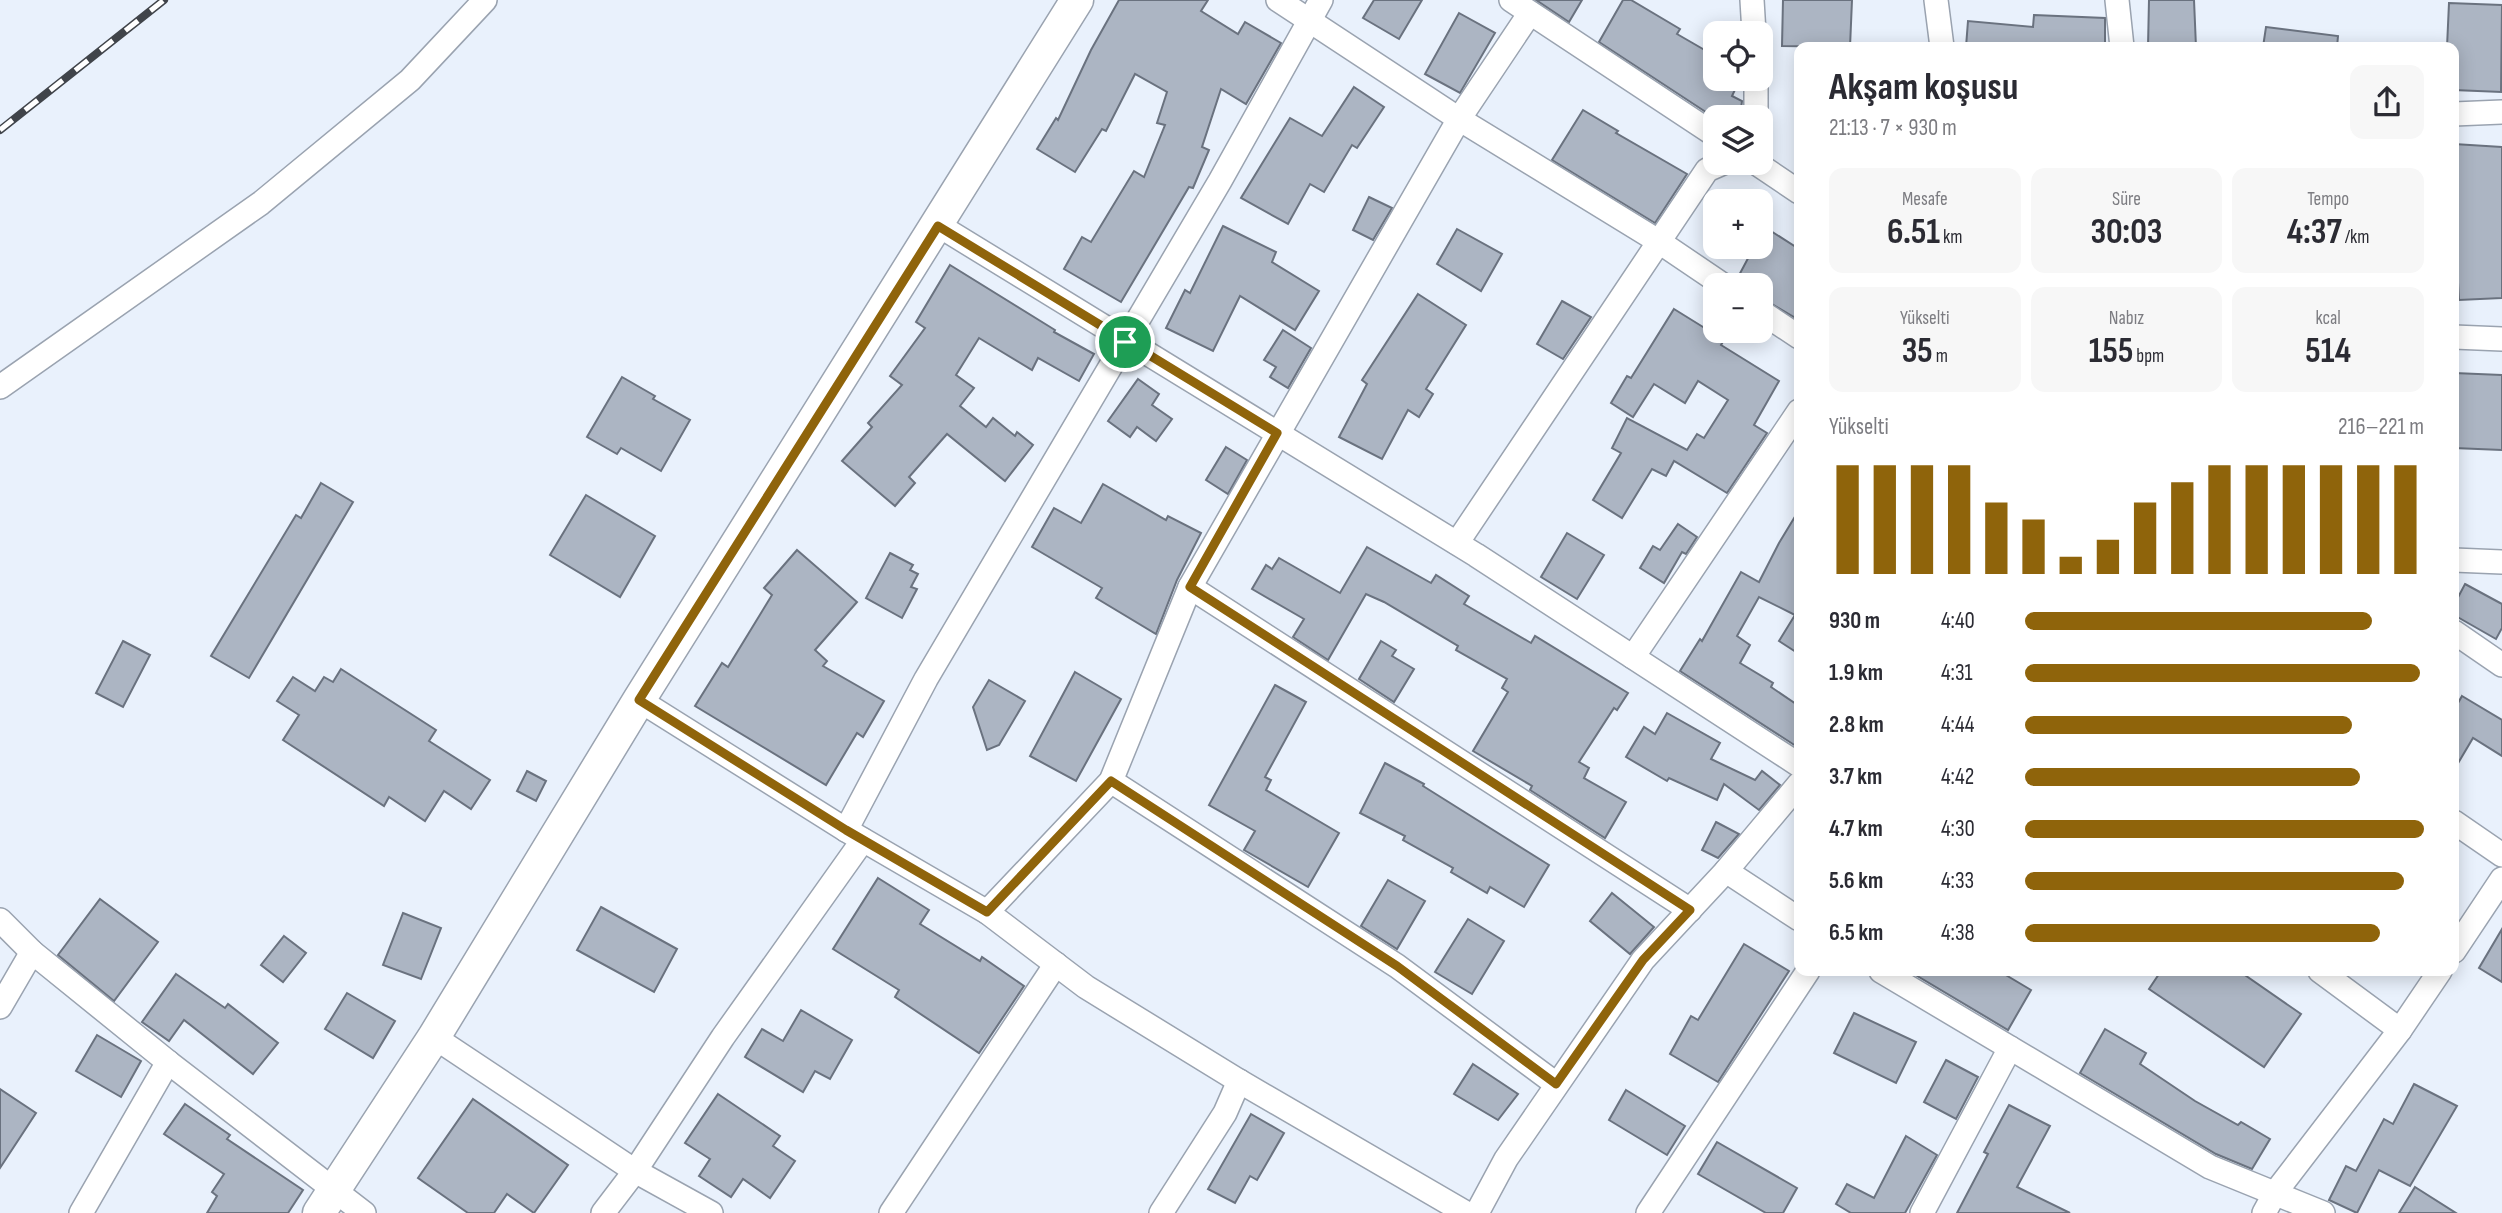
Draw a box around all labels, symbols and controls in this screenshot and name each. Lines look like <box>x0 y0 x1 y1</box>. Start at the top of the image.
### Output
map controls <box>1703 21 1773 343</box>
button: locate <box>1703 21 1773 91</box>
text: Akşam koşusu <box>1829 65 2018 110</box>
button: share <box>2350 65 2424 139</box>
button: layers <box>1703 105 1773 175</box>
text: 21:13 · 7 × 930 m <box>1829 114 1957 142</box>
text: Mesafe <box>1902 188 1948 211</box>
text: Süre <box>2112 188 2141 211</box>
text: Tempo <box>2307 188 2349 211</box>
button: + <box>1703 189 1773 259</box>
text: 6.51 <box>1887 211 1940 254</box>
text: 30:03 <box>2090 211 2163 254</box>
text: 4:37 <box>2287 211 2342 254</box>
text: km <box>1940 226 1963 249</box>
text: /km <box>2342 226 2370 249</box>
button: − <box>1703 273 1773 343</box>
text: Yükselti <box>1900 307 1950 330</box>
text: Nabız <box>2109 307 2144 330</box>
text: kcal <box>2316 307 2341 330</box>
pin <box>1095 312 1155 372</box>
icon: arrive <box>1106 323 1144 361</box>
text: 35 <box>1902 330 1933 373</box>
text: 155 <box>2089 330 2133 373</box>
text: 514 <box>2305 330 2351 373</box>
text: m <box>1933 345 1948 368</box>
text: bpm <box>2133 345 2164 368</box>
text: Yükselti <box>1829 413 1889 441</box>
text: 216–221 m <box>2338 413 2424 441</box>
text: 930 m <box>1829 607 1880 635</box>
text: 4:40 <box>1941 607 1975 635</box>
text: 1.9 km <box>1829 659 1883 687</box>
text: 4:31 <box>1941 659 1973 687</box>
text: 2.8 km <box>1829 711 1884 739</box>
text: 4:44 <box>1941 711 1974 739</box>
text: 3.7 km <box>1829 763 1882 791</box>
text: 4:42 <box>1941 763 1974 791</box>
text: 4.7 km <box>1829 815 1883 843</box>
text: 4:30 <box>1941 815 1975 843</box>
text: 5.6 km <box>1829 867 1883 895</box>
text: 4:33 <box>1941 867 1974 895</box>
text: 6.5 km <box>1829 919 1883 947</box>
text: 4:38 <box>1941 919 1975 947</box>

